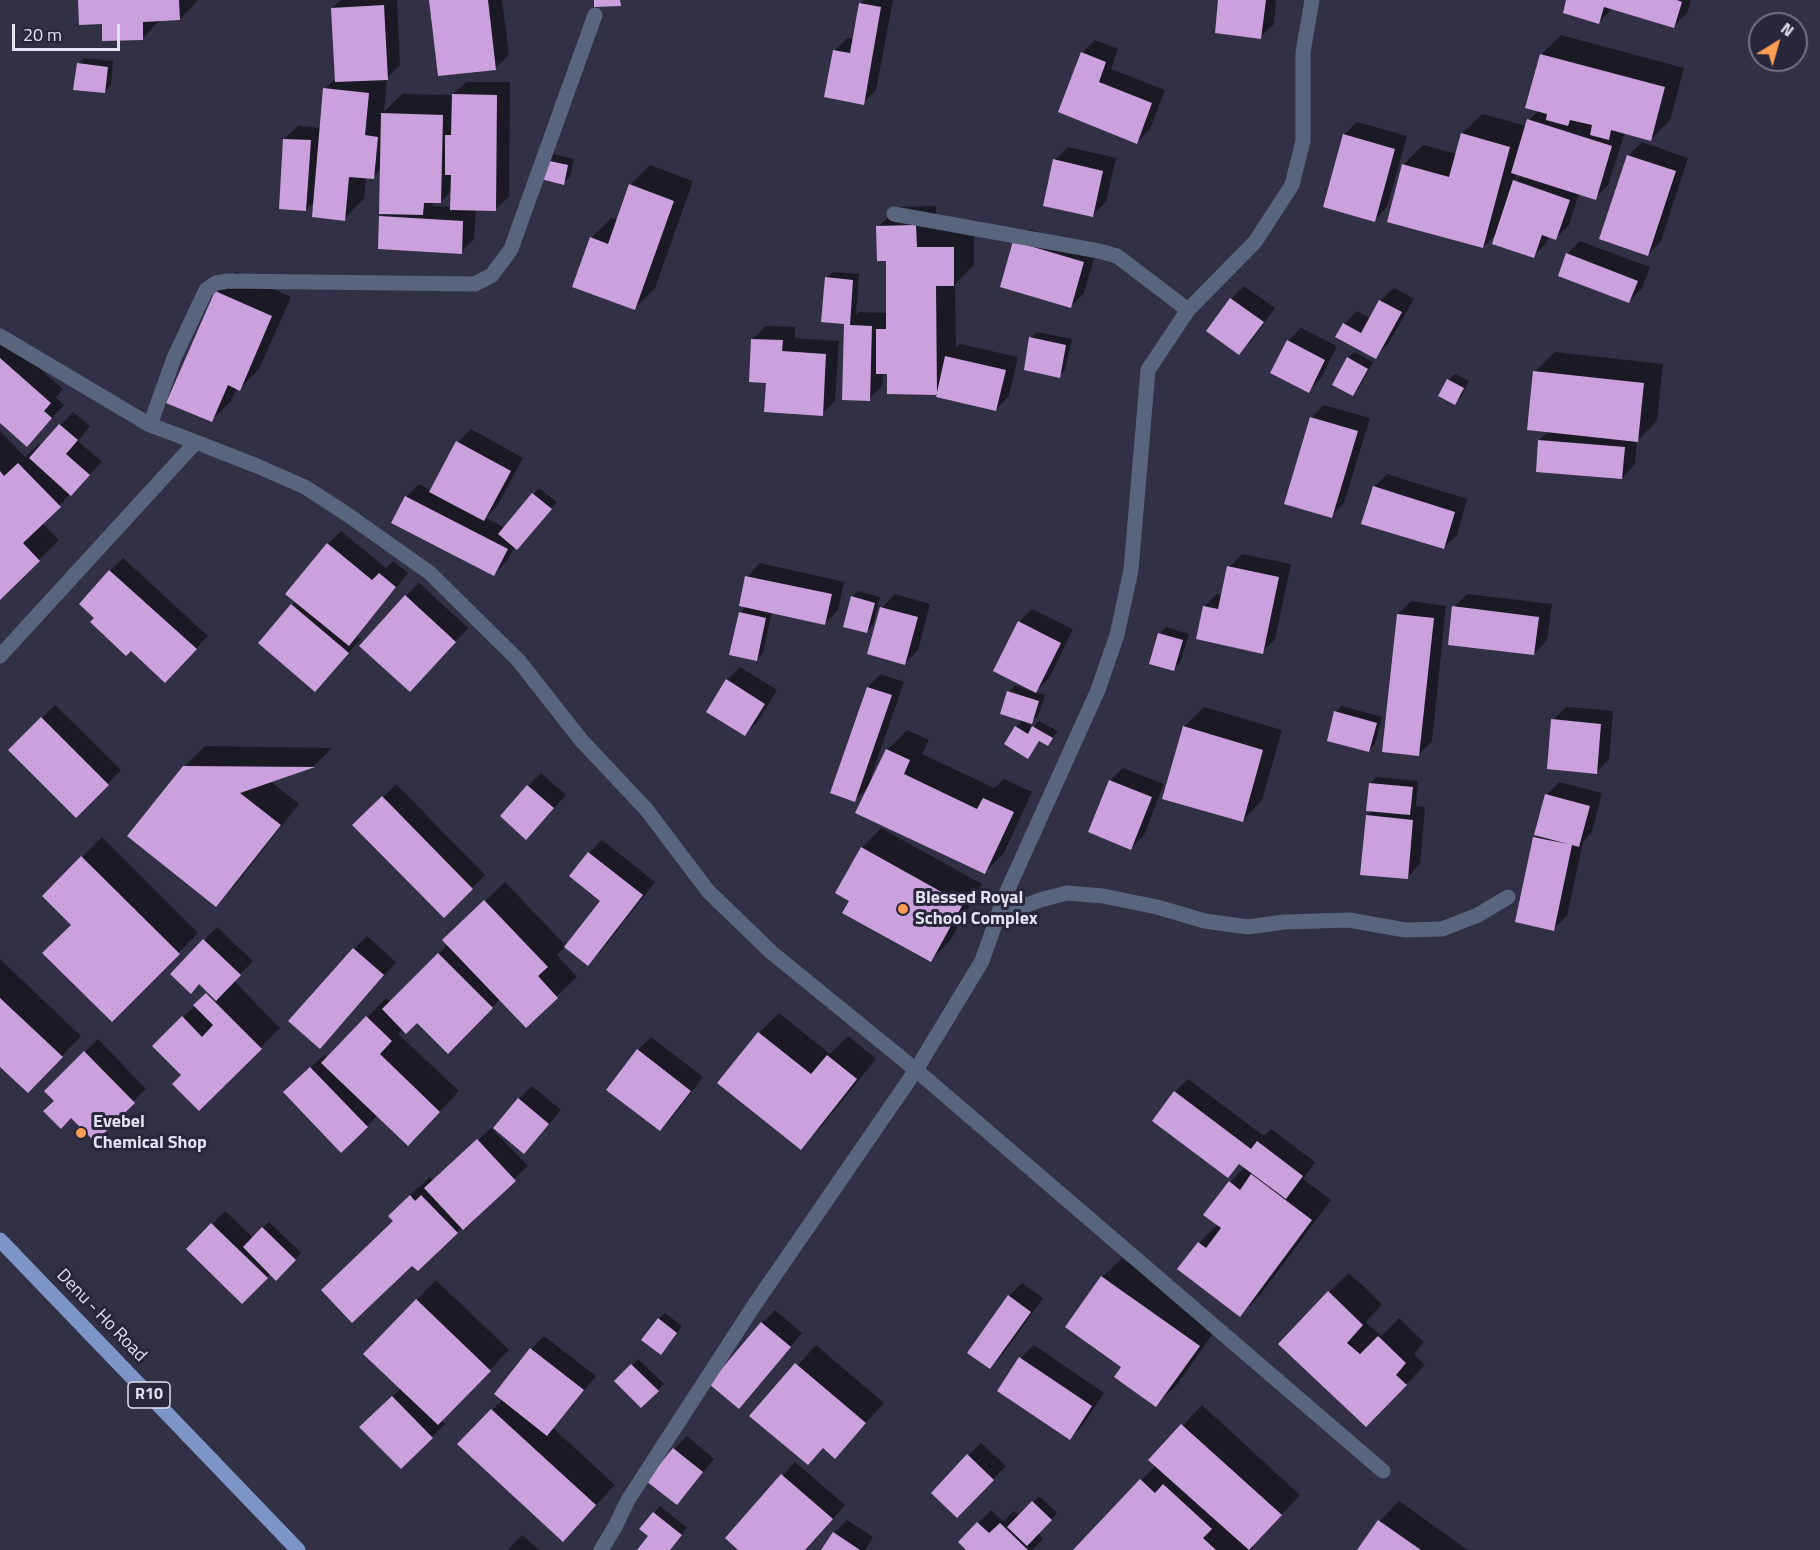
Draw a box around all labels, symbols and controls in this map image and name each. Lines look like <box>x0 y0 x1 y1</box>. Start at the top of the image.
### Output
scale bar <box>15 12 123 50</box>
north arrow <box>1748 12 1808 72</box>
text: N <box>1776 16 1799 42</box>
text: 20 m <box>23 21 62 48</box>
place label: Blessed Royal School Complex <box>915 888 1037 930</box>
marker: Blessed Royal School Complex <box>896 902 910 916</box>
place label: Evebel Chemical Shop <box>93 1112 207 1154</box>
marker: Evebel Chemical Shop <box>74 1126 88 1140</box>
street label: Denu - Ho Road <box>51 1265 151 1367</box>
road number: R10 <box>128 1382 170 1408</box>

